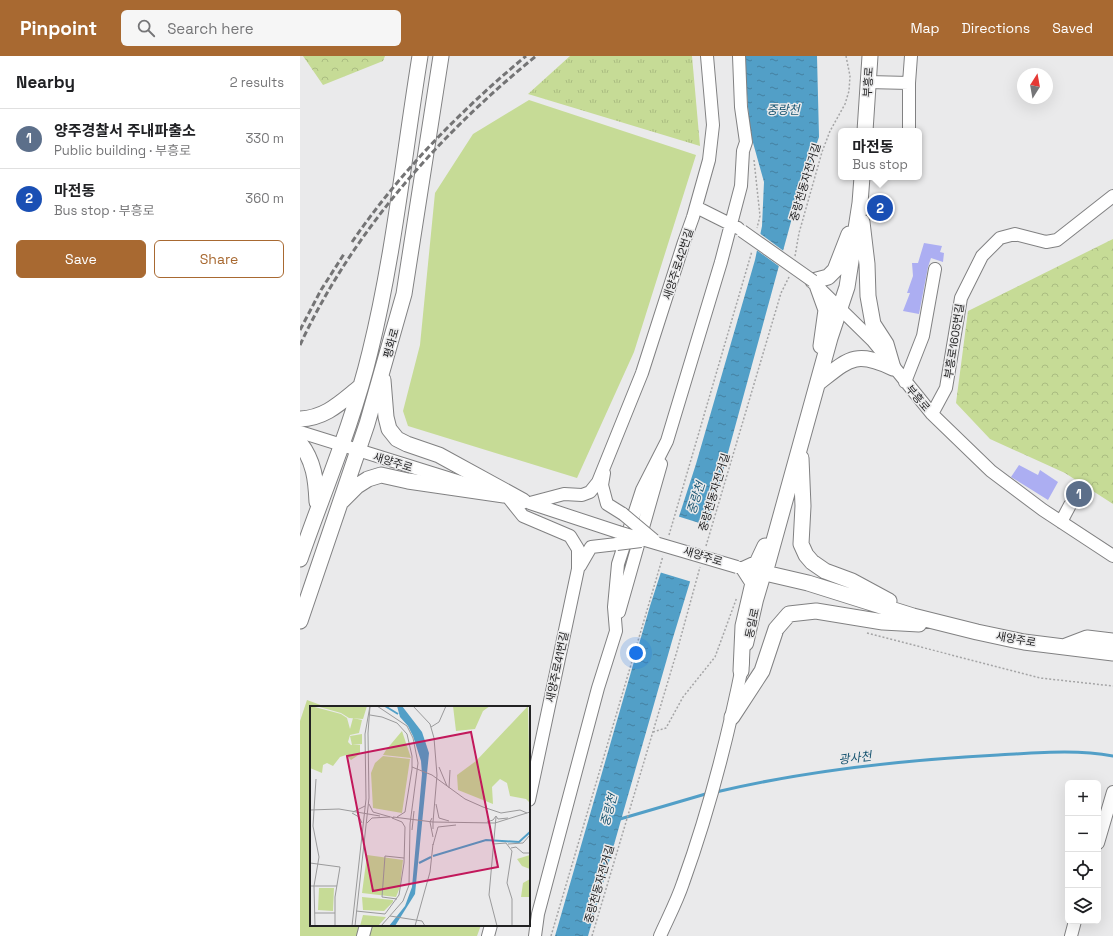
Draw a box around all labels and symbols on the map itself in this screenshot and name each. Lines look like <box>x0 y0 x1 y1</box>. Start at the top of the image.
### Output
street label: 부흥로 <box>860 66 876 98</box>
north arrow <box>1017 68 1053 104</box>
water label: 중랑천 <box>766 102 802 118</box>
street label: 중랑천동자전거길 <box>786 141 824 223</box>
pin: 2 <box>867 193 893 223</box>
street label: 새양주로42번길 <box>660 227 696 301</box>
street label: 부흥로1605번길 <box>941 303 967 379</box>
street label: 평화로 <box>380 327 402 359</box>
street label: 부흥로 <box>903 382 933 414</box>
street label: 새양주로 <box>372 449 414 475</box>
street label: 중랑천동자전거길 <box>696 451 732 533</box>
pin: 1 <box>1066 479 1092 509</box>
water label: 중랑천 <box>684 480 708 516</box>
street label: 새양주로 <box>682 543 724 569</box>
street label: 동일로 <box>742 607 762 639</box>
street label: 새양주로 <box>995 629 1037 649</box>
street label: 새양주로41번길 <box>543 630 571 704</box>
your location <box>626 643 646 663</box>
inset map <box>310 706 530 926</box>
water label: 광사천 <box>838 748 874 768</box>
water label: 중랑천 <box>597 790 622 828</box>
street label: 중랑천동자전거길 <box>581 843 617 925</box>

